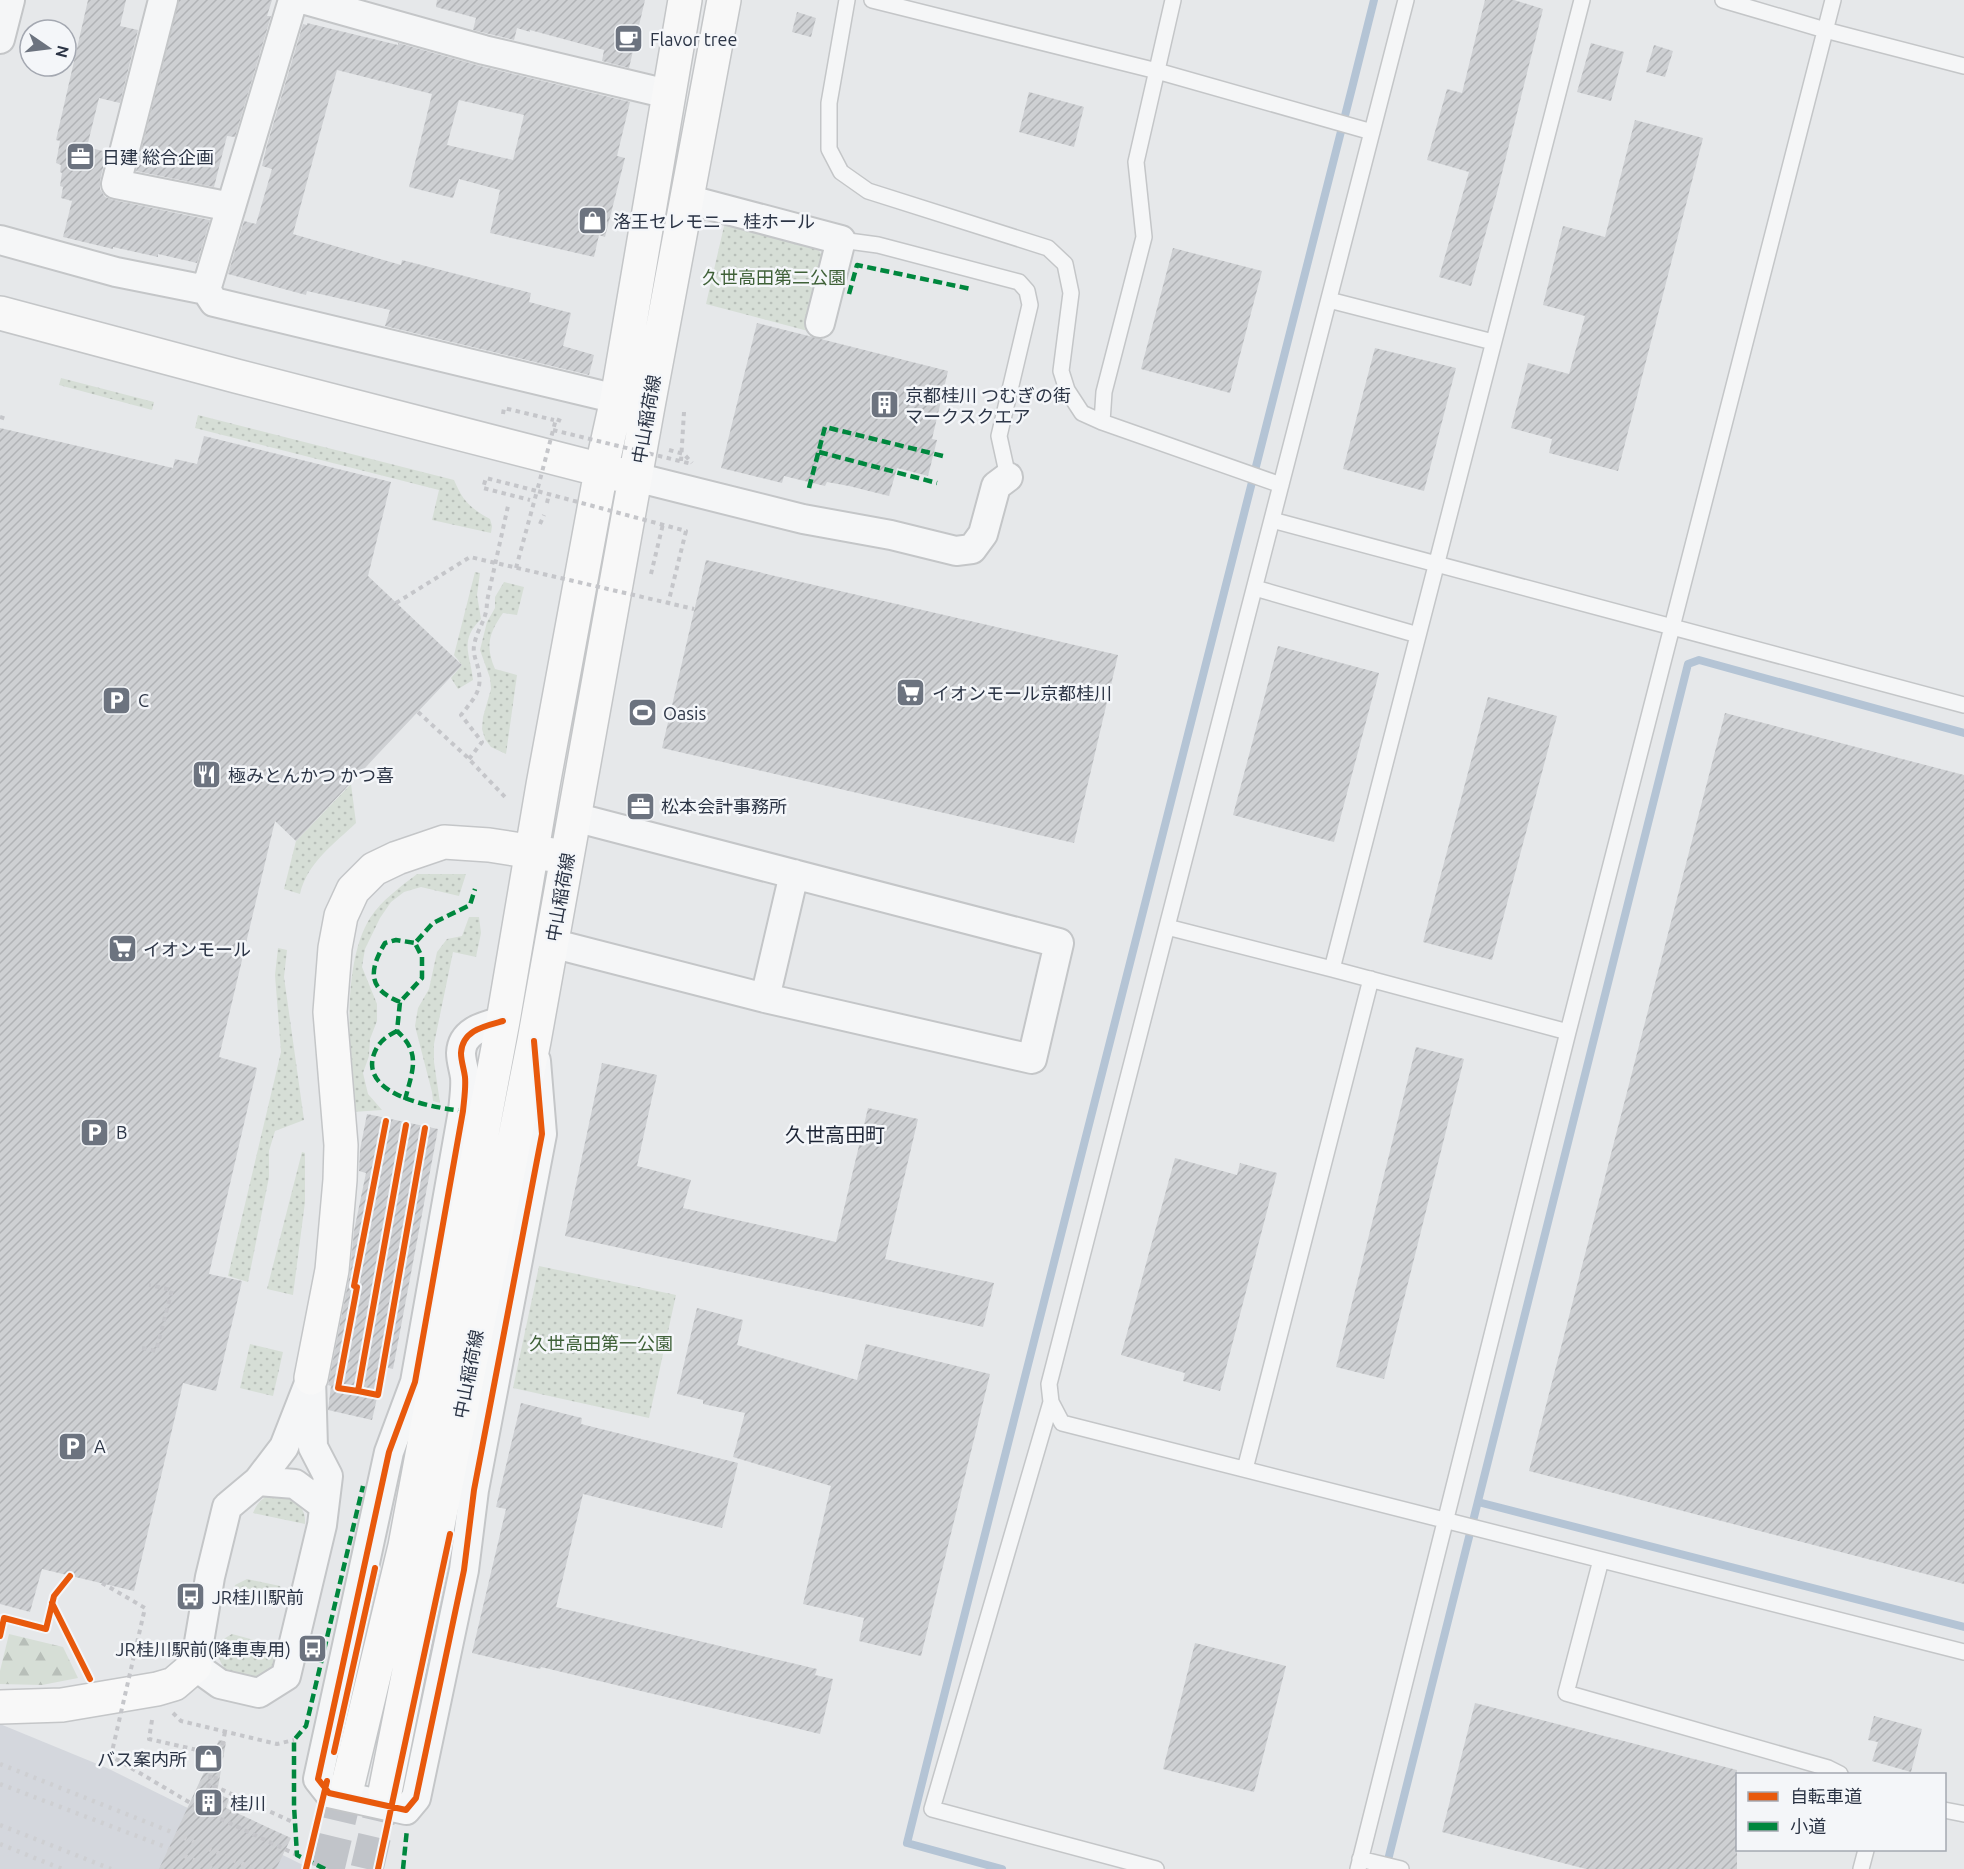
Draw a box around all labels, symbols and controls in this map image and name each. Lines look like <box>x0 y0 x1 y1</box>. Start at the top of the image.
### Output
north arrow <box>18 18 78 78</box>
cafe icon: Flavor tree <box>613 23 645 55</box>
place label: Flavor tree <box>650 29 737 49</box>
text: N <box>52 44 73 60</box>
office icon: 日建 総合企画 <box>65 141 97 173</box>
place label: 日建 総合企画 <box>102 147 214 167</box>
shop icon: 洛王セレモニー 桂ホール <box>576 205 608 237</box>
place label: 洛王セレモニー 桂ホール <box>613 211 815 231</box>
park label: 久世高田第二公園 <box>702 267 846 287</box>
street label: 中山稲荷線 <box>628 373 664 465</box>
place label: 京都桂川 つむぎの街 マークスクエア <box>905 385 1071 426</box>
building icon: 京都桂川 つむぎの街 マークスクエア <box>868 389 900 421</box>
supermarket icon: イオンモール京都桂川 <box>895 677 927 709</box>
place label: イオンモール京都桂川 <box>932 683 1112 703</box>
parking icon: C <box>101 684 133 716</box>
place label: C <box>138 690 149 710</box>
sports icon: Oasis <box>626 697 658 729</box>
place label: Oasis <box>663 703 706 723</box>
restaurant icon: 極みとんかつ かつ喜 <box>191 759 223 791</box>
place label: 極みとんかつ かつ喜 <box>228 765 394 785</box>
office icon: 松本会計事務所 <box>624 790 656 822</box>
place label: 松本会計事務所 <box>661 796 787 816</box>
street label: 中山稲荷線 <box>542 851 578 943</box>
supermarket icon: イオンモール <box>106 933 138 965</box>
place label: イオンモール <box>143 939 251 959</box>
parking icon: B <box>79 1116 111 1148</box>
place label: B <box>116 1122 127 1142</box>
district label: 久世高田町 <box>785 1123 885 1146</box>
street label: 中山稲荷線 <box>450 1328 486 1420</box>
park label: 久世高田第一公園 <box>529 1333 673 1353</box>
parking icon: A <box>57 1430 89 1462</box>
place label: A <box>94 1436 106 1456</box>
bus stop icon: JR桂川駅前 <box>175 1581 207 1613</box>
place label: JR桂川駅前 <box>212 1587 304 1607</box>
bus stop icon: JR桂川駅前(降車専用) <box>296 1633 328 1665</box>
place label: JR桂川駅前(降車専用) <box>116 1639 291 1660</box>
shop icon: バス案内所 <box>192 1743 224 1775</box>
place label: バス案内所 <box>97 1749 187 1769</box>
legend <box>1736 1773 1946 1851</box>
text: 自転車道 <box>1790 1786 1862 1806</box>
building icon: 桂川 <box>193 1787 225 1819</box>
place label: 桂川 <box>230 1793 266 1813</box>
text: 小道 <box>1790 1816 1826 1836</box>

